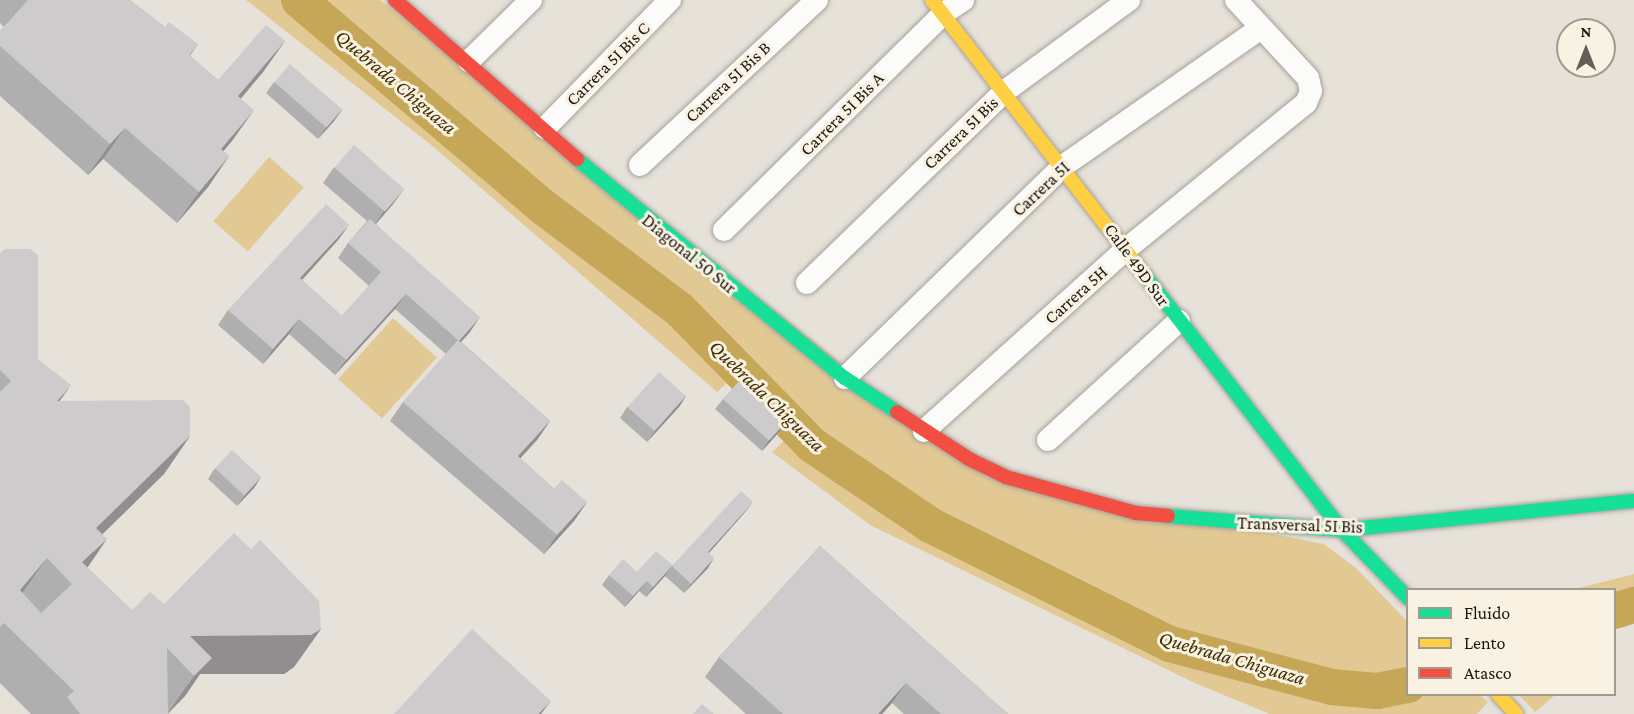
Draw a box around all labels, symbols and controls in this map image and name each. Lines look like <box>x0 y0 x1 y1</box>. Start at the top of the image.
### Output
street label: Carrera 5I Bis C <box>562 18 654 110</box>
north arrow <box>1556 18 1616 78</box>
text: N <box>1581 23 1591 40</box>
water label: Quebrada Chiguaza <box>331 24 461 140</box>
street label: Carrera 5I Bis B <box>681 37 775 127</box>
street label: Carrera 5I Bis A <box>796 68 888 160</box>
street label: Carrera 5I Bis <box>919 92 1003 174</box>
street label: Carrera 5I <box>1008 157 1074 221</box>
street label: Diagonal 50 Sur <box>637 209 741 299</box>
street label: Calle 49D Sur <box>1100 219 1174 311</box>
street label: Carrera 5H <box>1040 261 1112 329</box>
water label: Quebrada Chiguaza <box>704 335 830 457</box>
street label: Transversal 5I Bis <box>1237 512 1363 538</box>
legend <box>1406 588 1616 696</box>
text: Fluido <box>1464 603 1510 623</box>
water label: Quebrada Chiguaza <box>1156 626 1308 690</box>
text: Lento <box>1464 633 1505 653</box>
text: Atasco <box>1464 663 1512 683</box>

